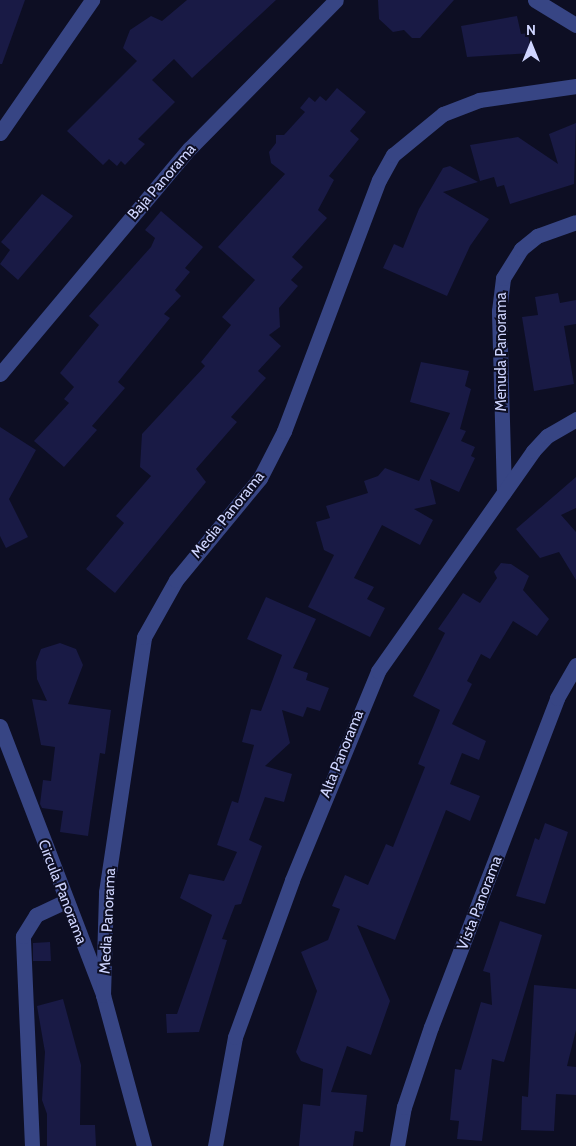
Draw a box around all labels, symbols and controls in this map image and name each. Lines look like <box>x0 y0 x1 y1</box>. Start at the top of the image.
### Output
north arrow <box>506 20 556 70</box>
text: N <box>526 21 536 39</box>
street label: Baja Panorama <box>124 141 200 223</box>
street label: Menuda Panorama <box>493 292 511 412</box>
street label: Media Panorama <box>188 468 268 562</box>
street label: Alta Panorama <box>316 708 368 800</box>
street label: Circula Panorama <box>34 837 90 947</box>
street label: Vista Panorama <box>454 853 506 953</box>
street label: Media Panorama <box>96 868 120 974</box>

